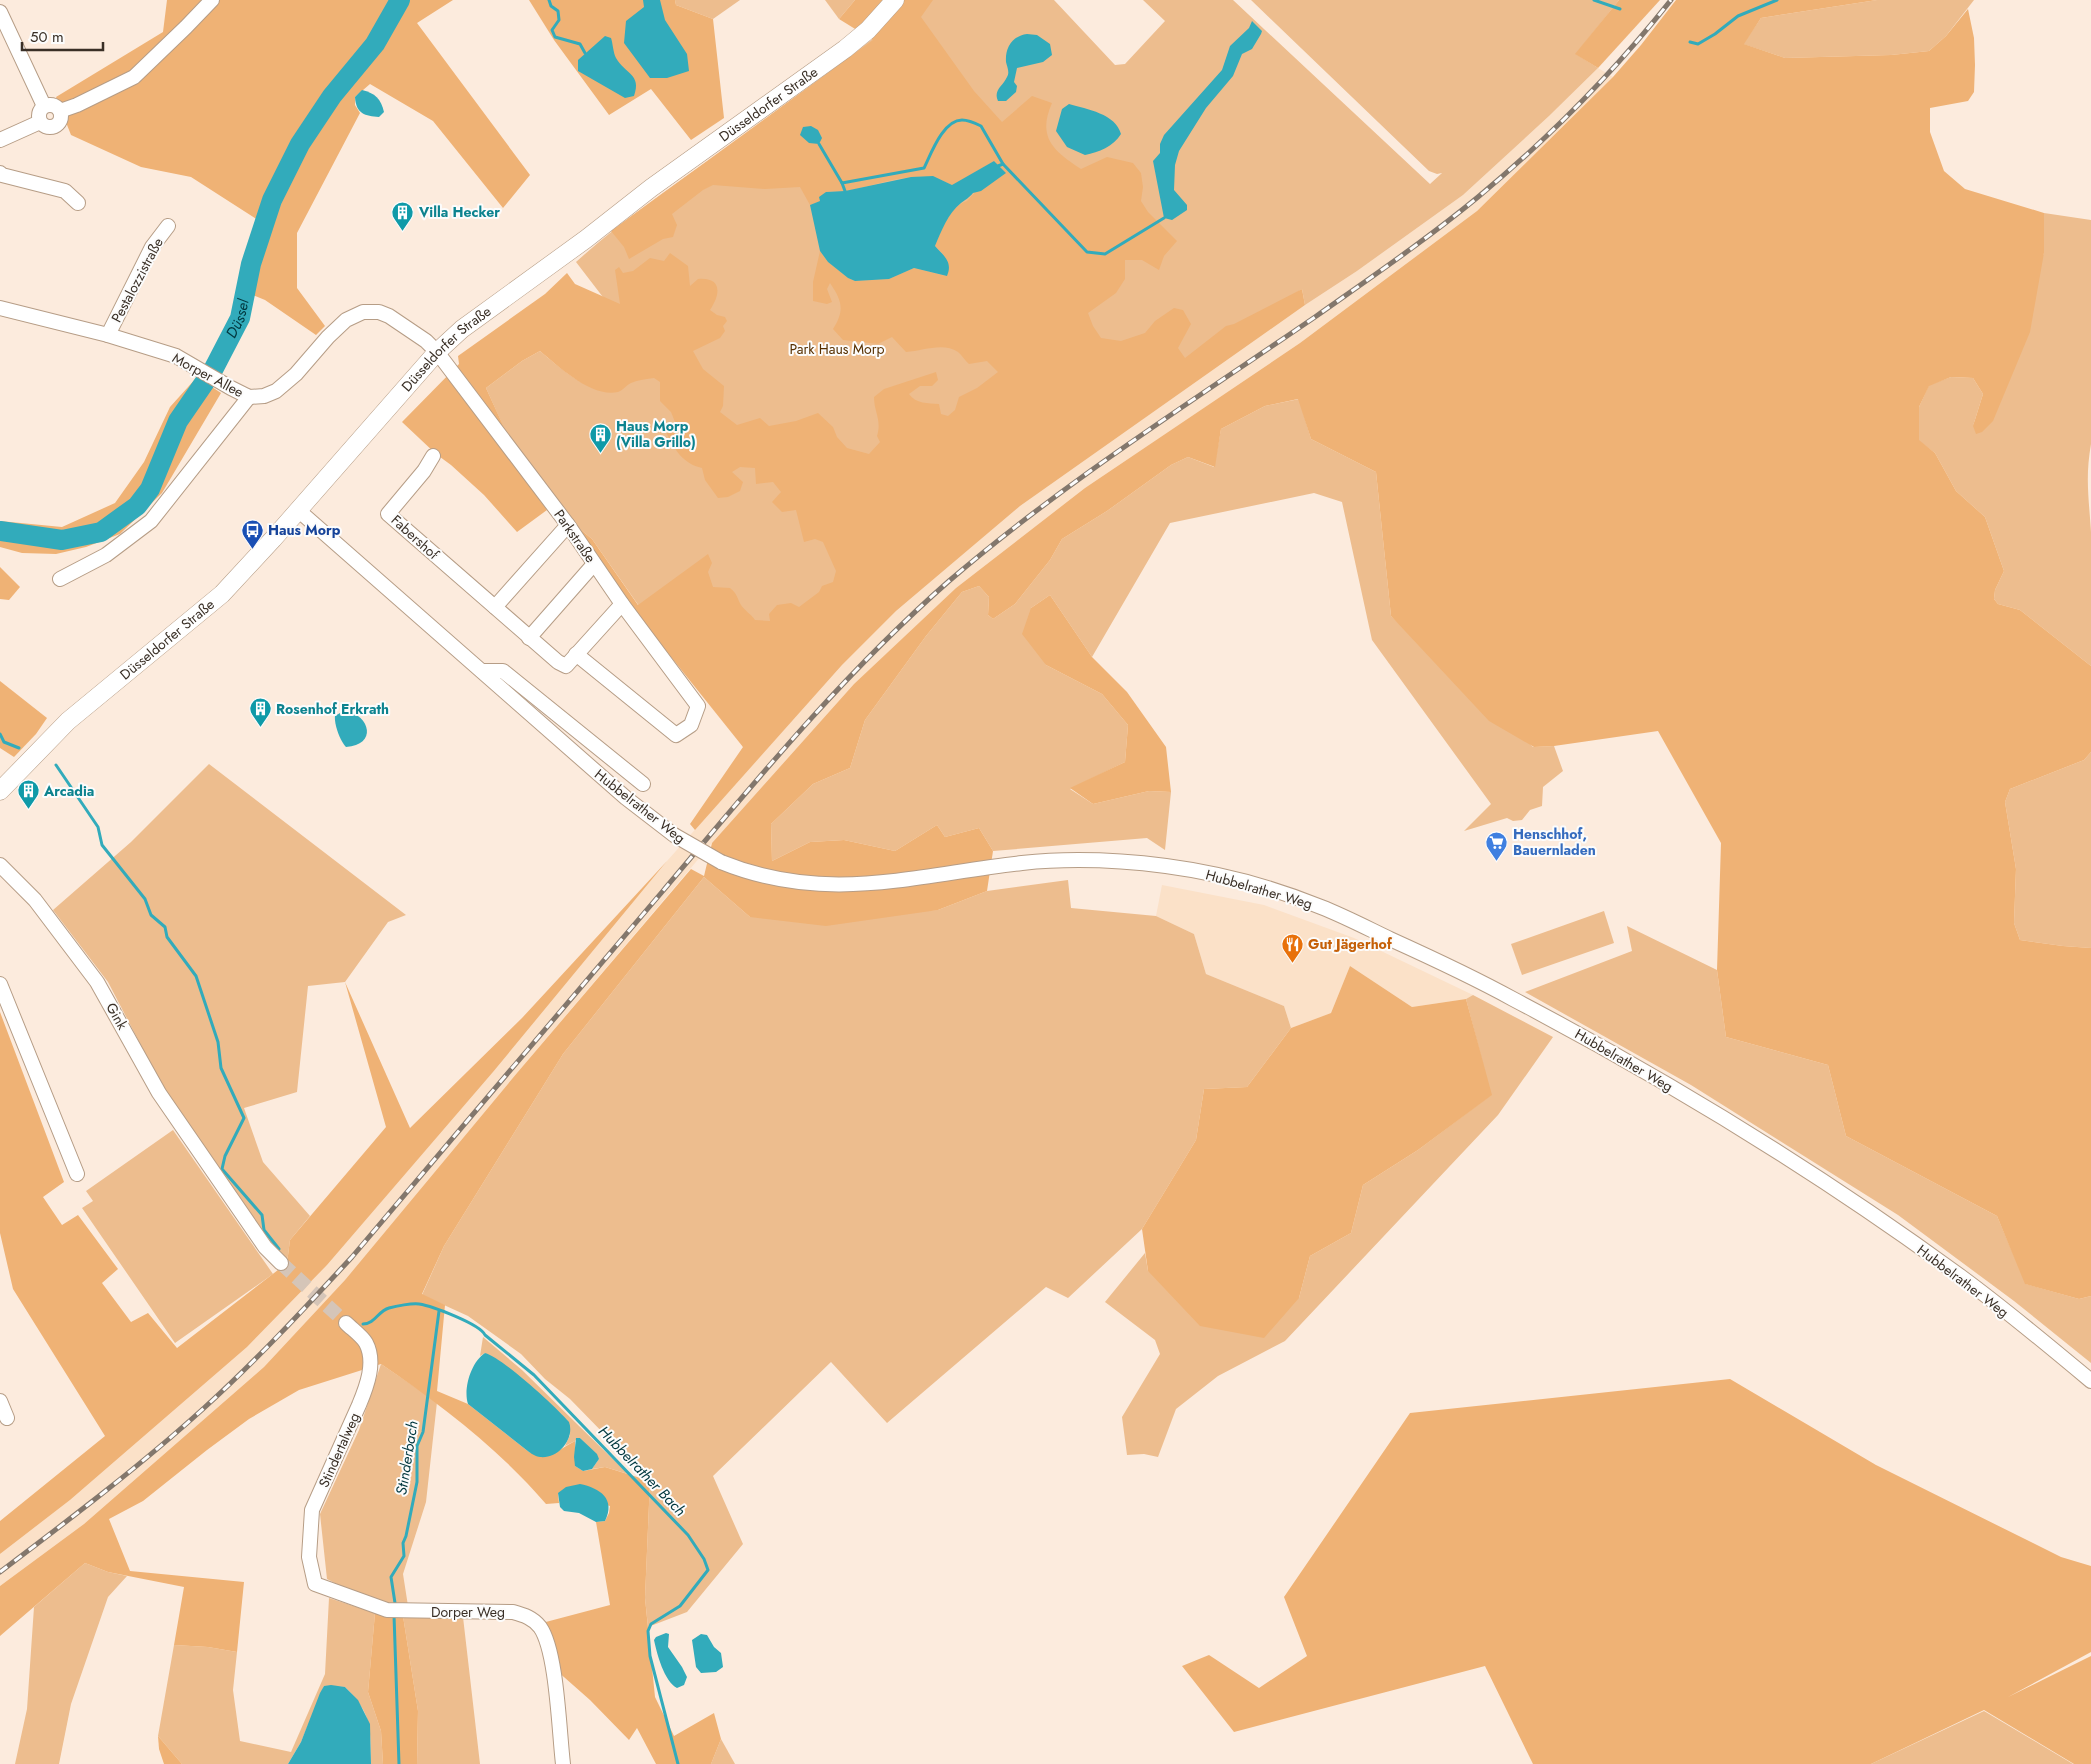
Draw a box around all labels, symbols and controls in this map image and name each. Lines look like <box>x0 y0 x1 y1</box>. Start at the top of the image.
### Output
scale bar <box>22 20 104 52</box>
text: 50 m <box>30 26 64 48</box>
street label: Düsseldorfer Straße <box>715 62 822 146</box>
building icon: Villa Hecker <box>391 200 415 231</box>
place label: Villa Hecker <box>418 202 500 222</box>
street label: Pestalozzistraße <box>106 234 168 326</box>
water label: Düssel <box>220 297 255 342</box>
street label: Düsseldorfer Straße <box>397 301 495 396</box>
park label: Park Haus Morp <box>790 339 884 359</box>
street label: Morper Allee <box>169 348 247 402</box>
place label: Haus Morp (Villa Grillo) <box>616 416 696 452</box>
building icon: Haus Morp (Villa Grillo) <box>588 422 612 453</box>
street label: Parkstraße <box>549 505 601 567</box>
street label: Fabershof <box>387 510 444 564</box>
bus stop icon: Haus Morp <box>240 518 264 549</box>
place label: Haus Morp <box>268 520 341 540</box>
street label: Düsseldorfer Straße <box>116 594 219 684</box>
building icon: Rosenhof Erkrath <box>248 697 272 728</box>
place label: Rosenhof Erkrath <box>276 699 389 719</box>
street label: Hubbelrather Weg <box>590 764 690 848</box>
building icon: Arcadia <box>16 779 40 810</box>
place label: Arcadia <box>43 781 94 801</box>
place label: Henschhof, Bauernladen <box>1513 824 1596 860</box>
supermarket icon: Henschhof, Bauernladen <box>1485 830 1509 861</box>
street label: Hubbelrather Weg <box>1203 864 1315 914</box>
restaurant icon: Gut Jägerhof <box>1280 932 1304 963</box>
place label: Gut Jägerhof <box>1308 934 1393 954</box>
street label: Gink <box>101 999 133 1034</box>
street label: Hubbelrather Weg <box>1571 1024 1677 1096</box>
street label: Hubbelrather Weg <box>1913 1240 2013 1322</box>
street label: Stindertalweg <box>314 1409 364 1491</box>
water label: Stinderbach <box>390 1419 424 1497</box>
water label: Hubbelrather Bach <box>593 1421 691 1521</box>
street label: Dorper Weg <box>431 1602 505 1622</box>

